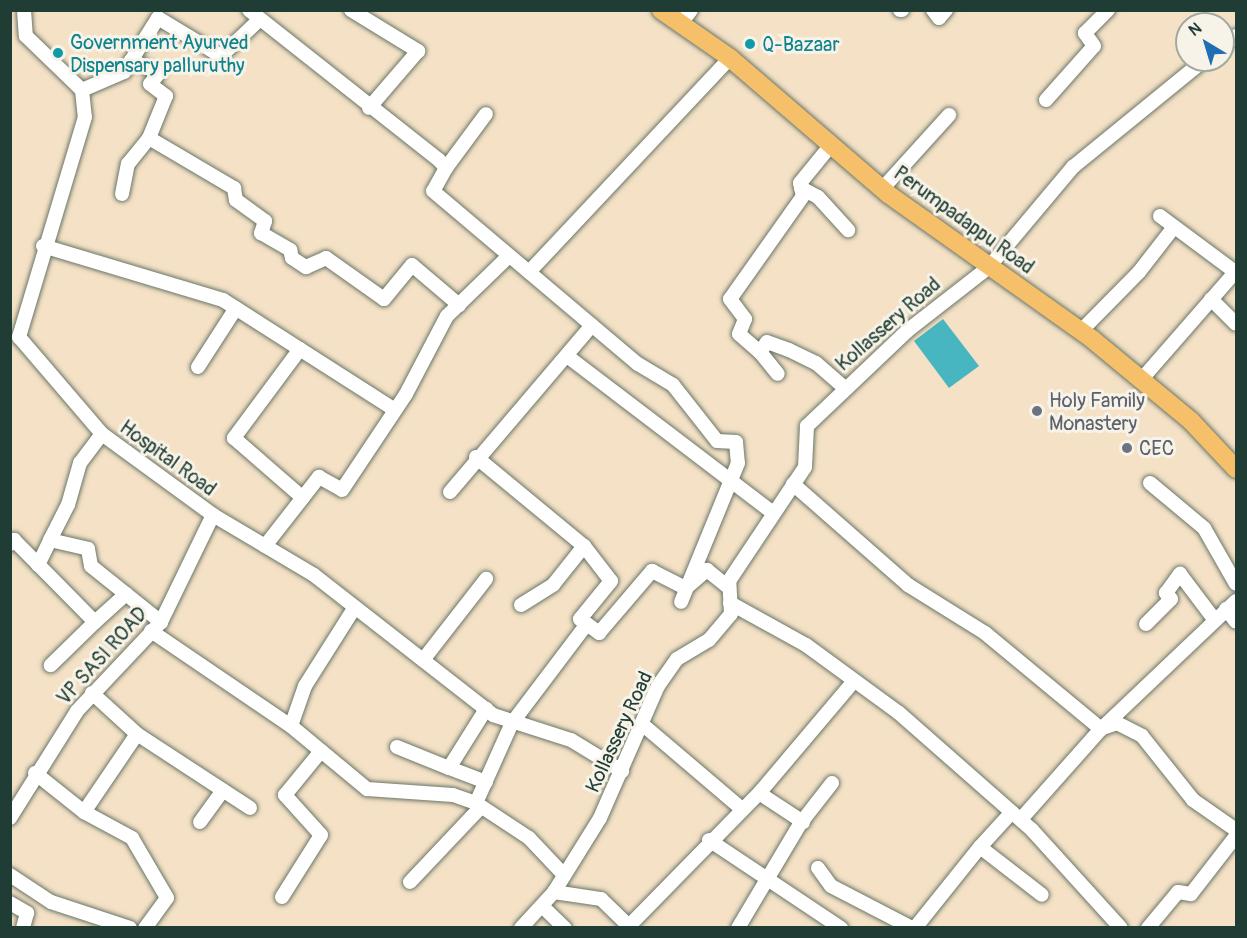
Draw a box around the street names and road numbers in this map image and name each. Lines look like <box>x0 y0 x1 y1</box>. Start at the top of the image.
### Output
street label: Perumpadappu Road <box>889 161 1039 279</box>
street label: Kollassery Road <box>831 272 945 376</box>
street label: Hospital Road <box>115 415 221 501</box>
street label: VP SASI ROAD <box>52 602 152 710</box>
street label: Kollassery Road <box>580 668 658 796</box>

